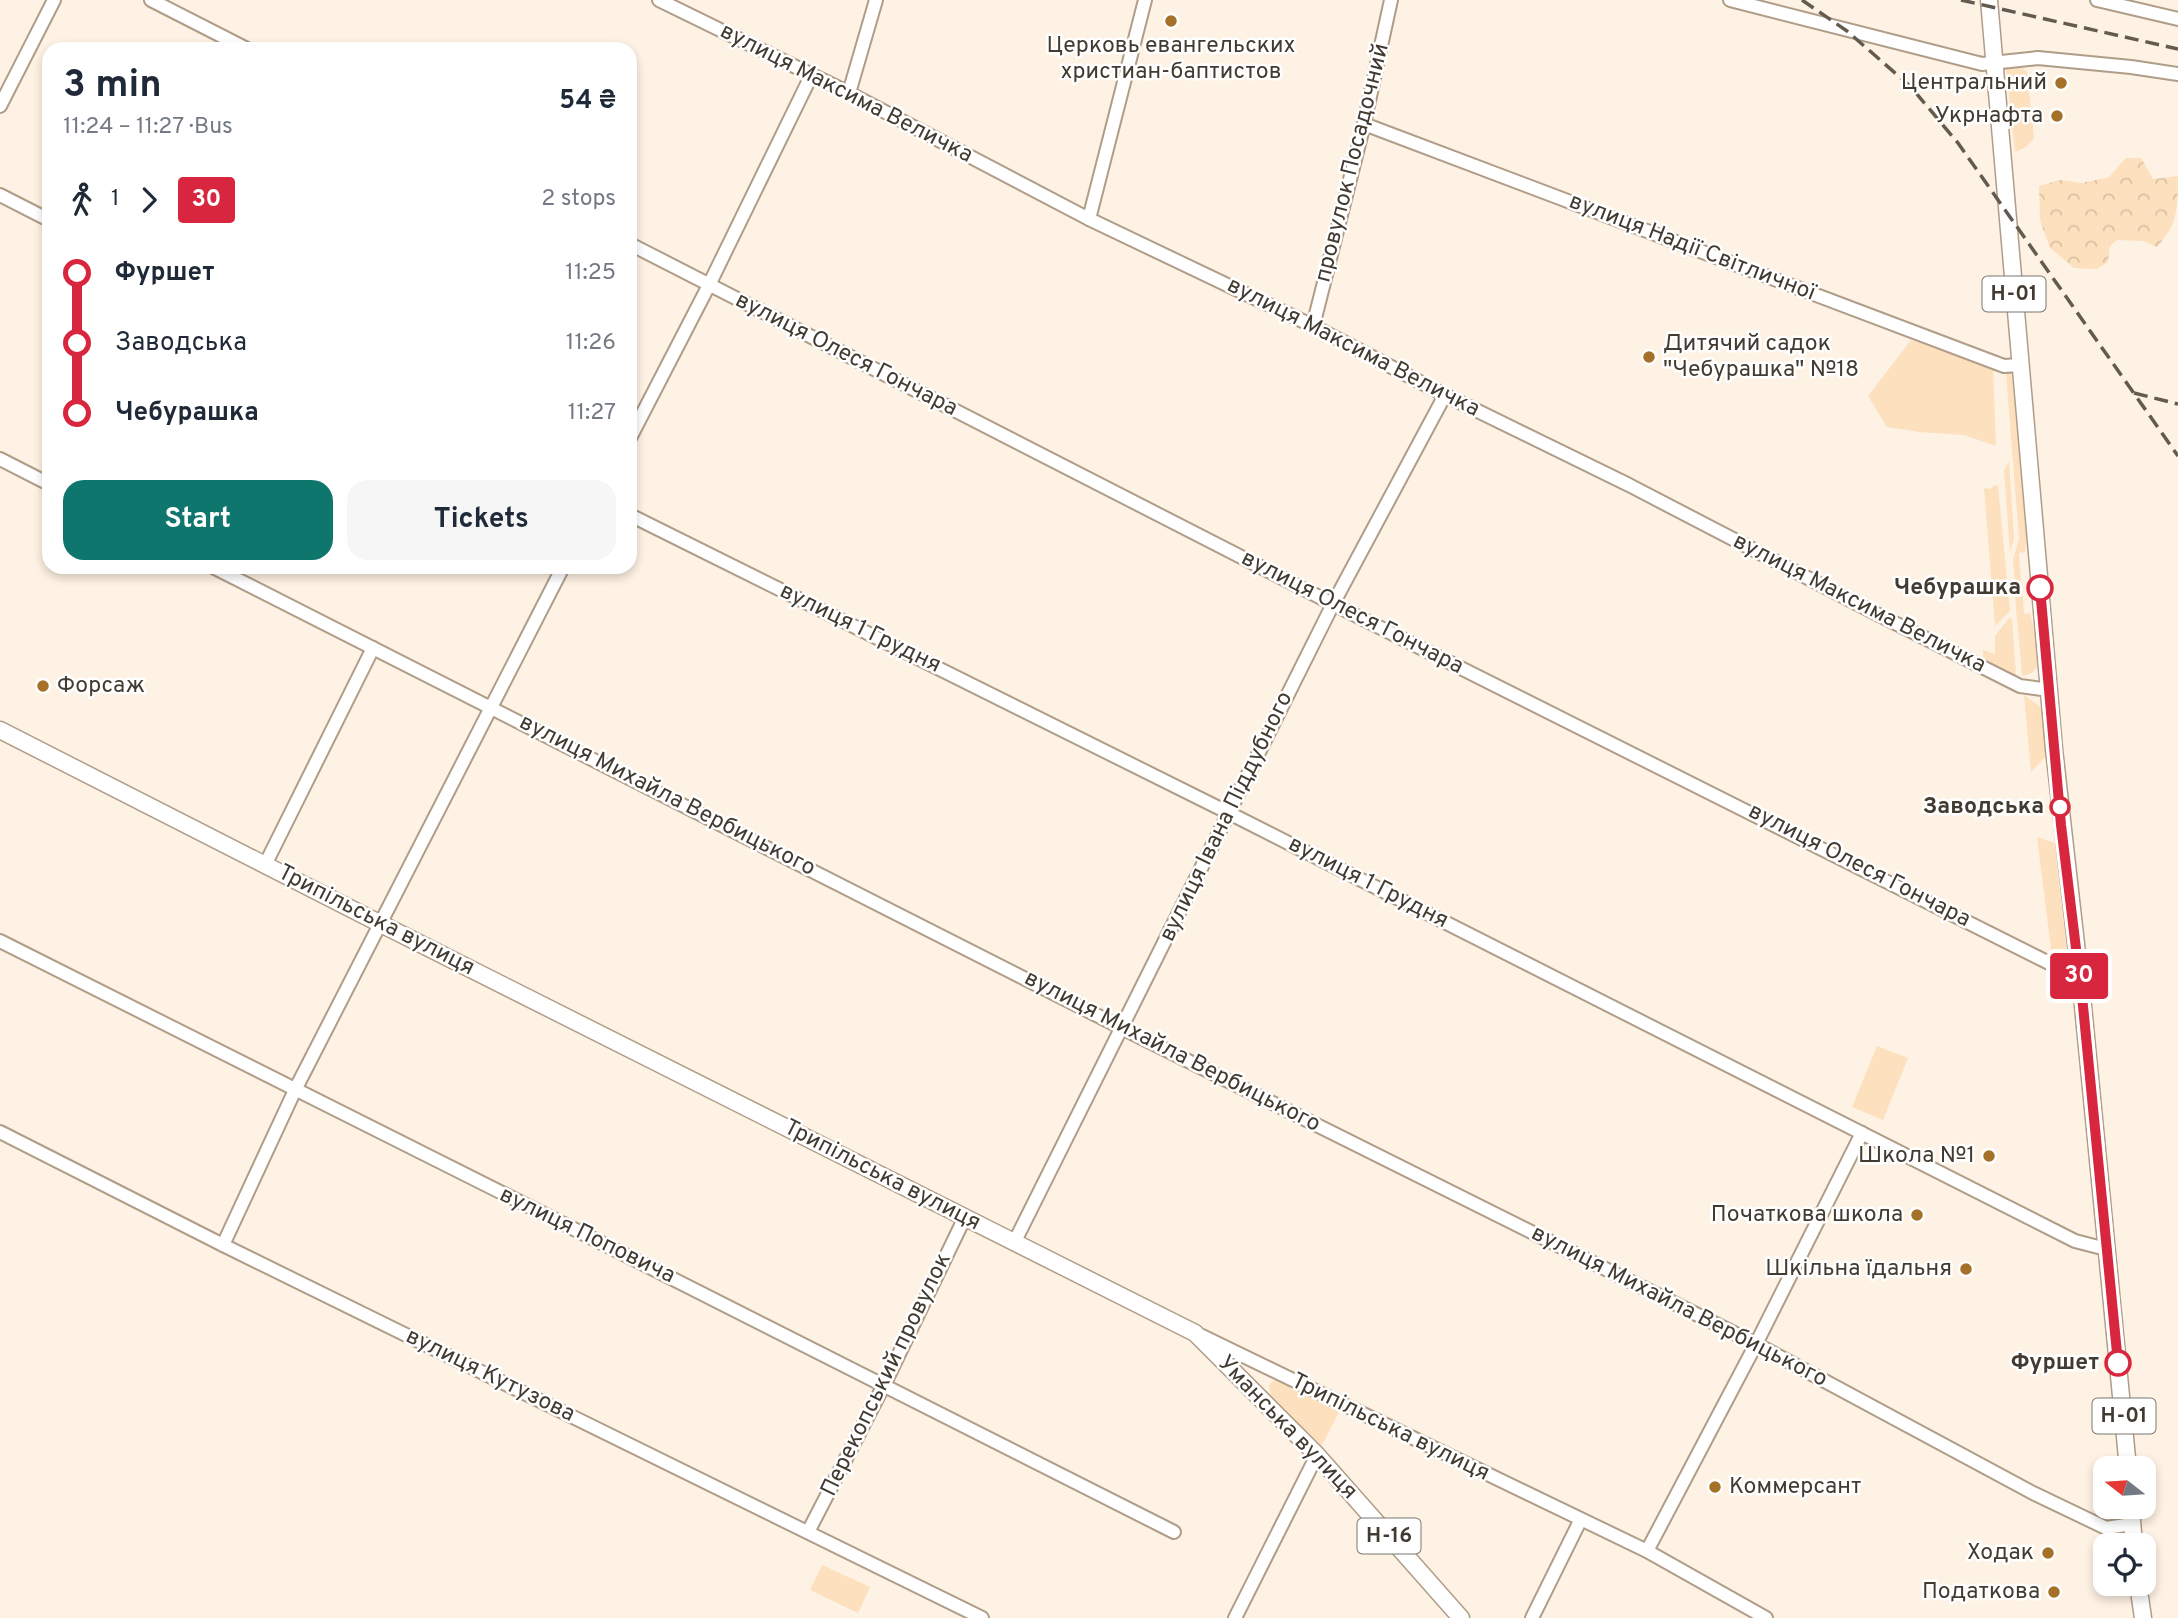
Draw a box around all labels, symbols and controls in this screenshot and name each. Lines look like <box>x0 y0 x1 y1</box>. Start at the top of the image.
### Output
marker: Церковь евангельских христиан-баптистов <box>1163 13 1179 29</box>
street label: вулиця Максима Величка <box>715 18 977 170</box>
place label: Церковь евангельских христиан-баптистов <box>1047 32 1296 87</box>
street label: провулок Посадочний <box>1309 40 1397 286</box>
text: 3 min <box>63 62 162 111</box>
place label: Центральний <box>1901 69 2047 98</box>
marker: Центральний <box>2053 75 2069 91</box>
text: 54 ₴ <box>559 85 616 118</box>
place label: Укрнафта <box>1935 102 2043 131</box>
marker: Укрнафта <box>2049 108 2065 124</box>
text: 11:24 – 11:27 · Bus <box>63 113 233 142</box>
icon: walk <box>63 181 101 219</box>
icon: forward <box>130 181 168 219</box>
text: 1 <box>111 185 120 214</box>
text: 30 <box>192 185 221 215</box>
text: 2 stops <box>541 185 616 214</box>
street label: вулиця Надії Світличної <box>1565 188 1821 309</box>
text: Фуршет <box>115 257 214 290</box>
text: 11:25 <box>565 259 616 288</box>
street label: вулиця Максима Величка <box>1222 272 1484 424</box>
road number: Н-01 <box>1982 276 2046 312</box>
street label: вулиця Олеся Гончара <box>730 286 962 424</box>
text: Заводська <box>115 327 247 360</box>
text: 11:26 <box>566 329 616 358</box>
place label: Дитячий садок "Чебурашка" №18 <box>1663 330 1859 385</box>
marker: Дитячий садок "Чебурашка" №18 <box>1641 349 1657 365</box>
text: Чебурашка <box>115 397 259 430</box>
text: 11:27 <box>568 399 616 428</box>
button: Start <box>63 480 333 560</box>
button: Tickets <box>347 480 616 560</box>
street label: вулиця Максима Величка <box>1728 528 1990 680</box>
street label: вулиця Олеся Гончара <box>1236 544 1468 682</box>
place label: Чебурашка <box>1894 574 2021 603</box>
marker: Чебурашка <box>2027 575 2053 601</box>
street label: вулиця 1 Грудня <box>774 577 946 681</box>
place label: Форсаж <box>57 672 145 701</box>
marker: Форсаж <box>35 678 51 694</box>
street label: вулиця Івана Піддубного <box>1154 687 1300 947</box>
street label: вулиця Михайла Вербицького <box>514 708 820 884</box>
place label: Заводська <box>1923 793 2044 822</box>
street label: вулиця Олеся Гончара <box>1743 797 1975 935</box>
marker: Заводська <box>2050 797 2070 817</box>
street label: вулиця 1 Грудня <box>1283 830 1453 936</box>
street label: Трипільська вулиця <box>273 859 479 983</box>
line badge: 30 <box>2048 953 2110 999</box>
text: 30 <box>2064 961 2094 991</box>
street label: вулиця Михайла Вербицького <box>1019 964 1325 1140</box>
street label: Трипільська вулиця <box>779 1114 985 1238</box>
place label: Школа №1 <box>1858 1142 1975 1171</box>
marker: Школа №1 <box>1981 1148 1997 1164</box>
street label: вулиця Поповича <box>494 1181 680 1291</box>
place label: Початкова школа <box>1711 1201 1903 1230</box>
marker: Початкова школа <box>1909 1207 1925 1223</box>
street label: вулиця Михайла Вербицького <box>1526 1219 1832 1395</box>
street label: Перекопський провулок <box>815 1249 959 1501</box>
place label: Шкільна їдальня <box>1765 1255 1952 1284</box>
marker: Шкільна їдальня <box>1958 1261 1974 1277</box>
street label: вулиця Кутузова <box>401 1322 579 1430</box>
place label: Фуршет <box>2011 1349 2099 1378</box>
street label: Уманська вулиця <box>1211 1350 1363 1506</box>
marker: Фуршет <box>2105 1350 2131 1376</box>
street label: Трипільська вулиця <box>1286 1367 1494 1489</box>
road number: Н-01 <box>2092 1398 2156 1434</box>
north arrow <box>2093 1456 2156 1519</box>
map controls <box>2093 1456 2156 1596</box>
place label: Коммерсант <box>1729 1473 1862 1502</box>
marker: Коммерсант <box>1707 1479 1723 1495</box>
road number: Н-16 <box>1358 1518 1420 1554</box>
button: locate <box>2093 1533 2156 1596</box>
place label: Ходак <box>1967 1539 2034 1568</box>
marker: Ходак <box>2040 1545 2056 1561</box>
place label: Податкова <box>1922 1578 2040 1607</box>
marker: Податкова <box>2046 1584 2062 1600</box>

